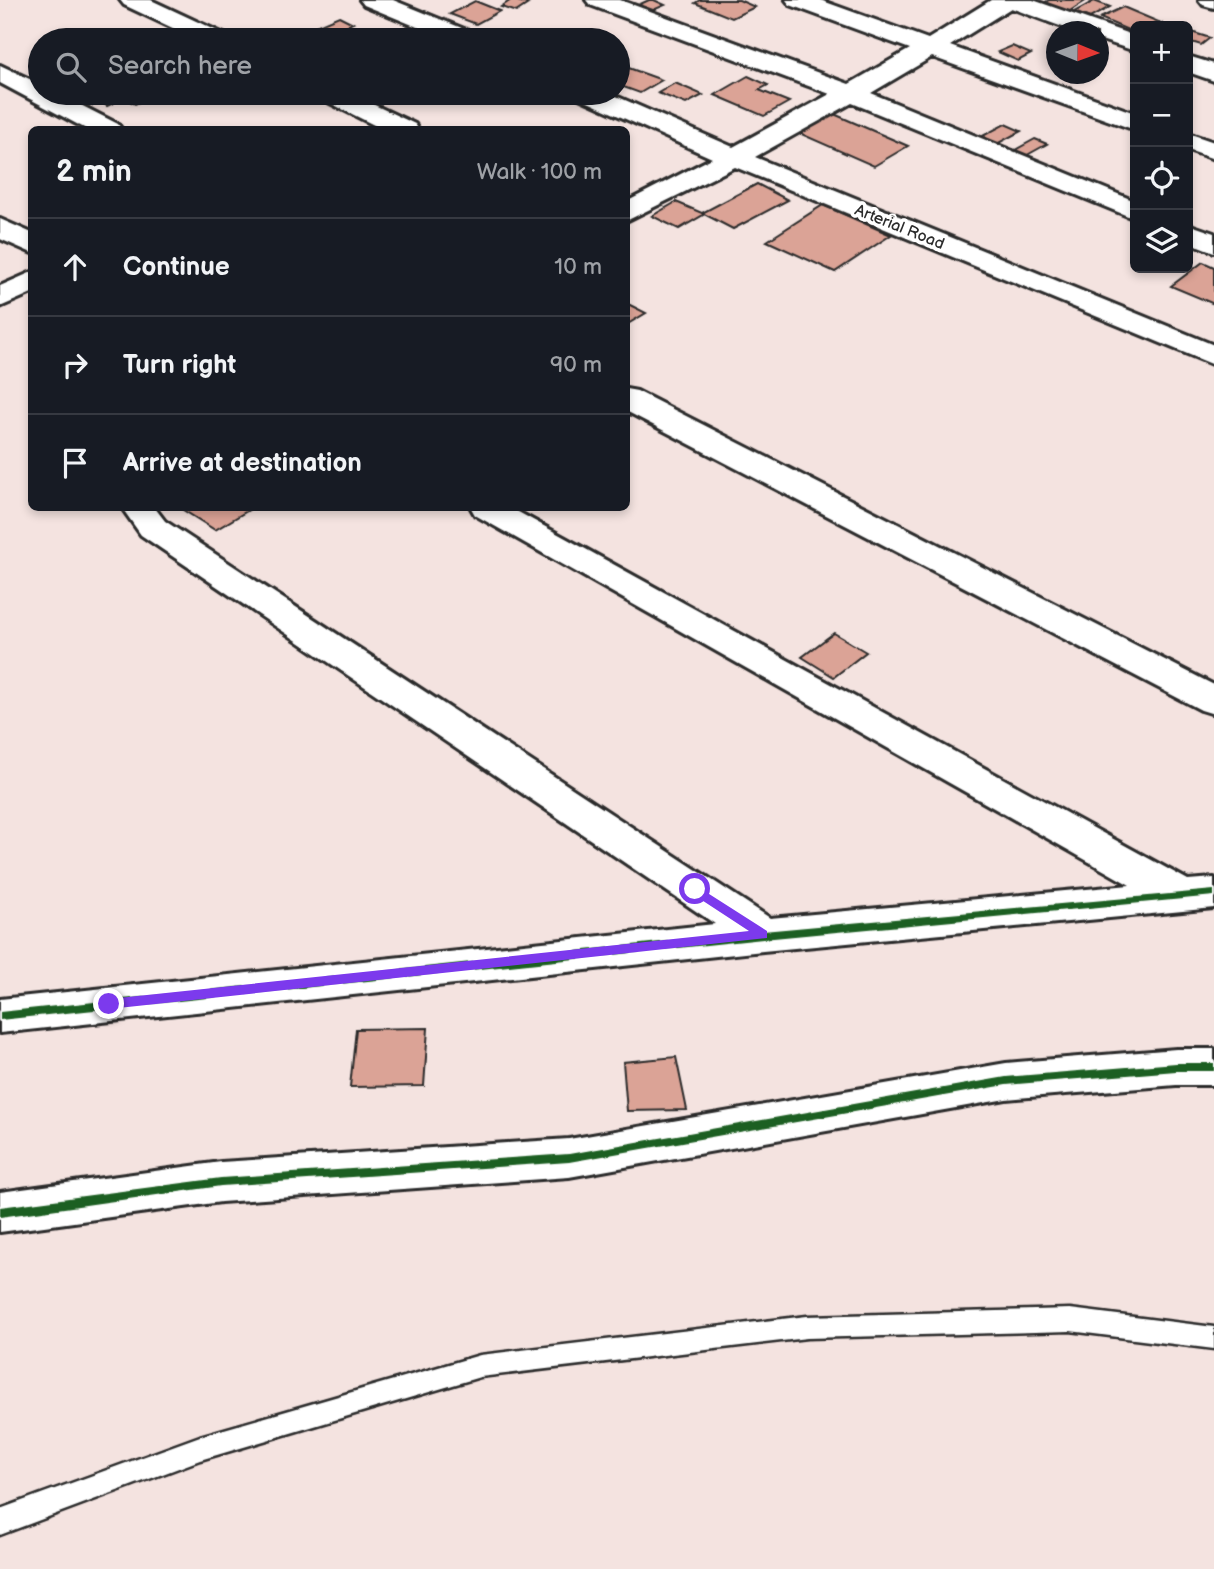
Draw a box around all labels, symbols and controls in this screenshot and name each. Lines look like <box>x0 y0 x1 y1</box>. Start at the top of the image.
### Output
north arrow <box>1046 21 1109 84</box>
map controls <box>1130 21 1193 273</box>
button: + <box>1130 21 1193 84</box>
search box <box>28 28 630 105</box>
icon: search <box>52 48 90 86</box>
text: Search here <box>108 51 252 82</box>
button: − <box>1130 84 1193 147</box>
button: locate <box>1130 147 1193 210</box>
text: 2 min <box>56 154 132 190</box>
text: Walk · 100 m <box>477 158 602 186</box>
street label: Arterial Road <box>852 201 947 254</box>
button: layers <box>1130 210 1193 273</box>
icon: ahead <box>56 248 94 286</box>
text: Continue <box>123 252 230 283</box>
text: 10 m <box>554 253 602 281</box>
icon: right <box>56 346 94 384</box>
text: Turn right <box>123 350 236 381</box>
text: 90 m <box>550 351 602 379</box>
icon: arrive <box>56 444 94 482</box>
text: Arrive at destination <box>123 448 362 479</box>
route start <box>679 873 710 904</box>
route end <box>93 988 124 1019</box>

